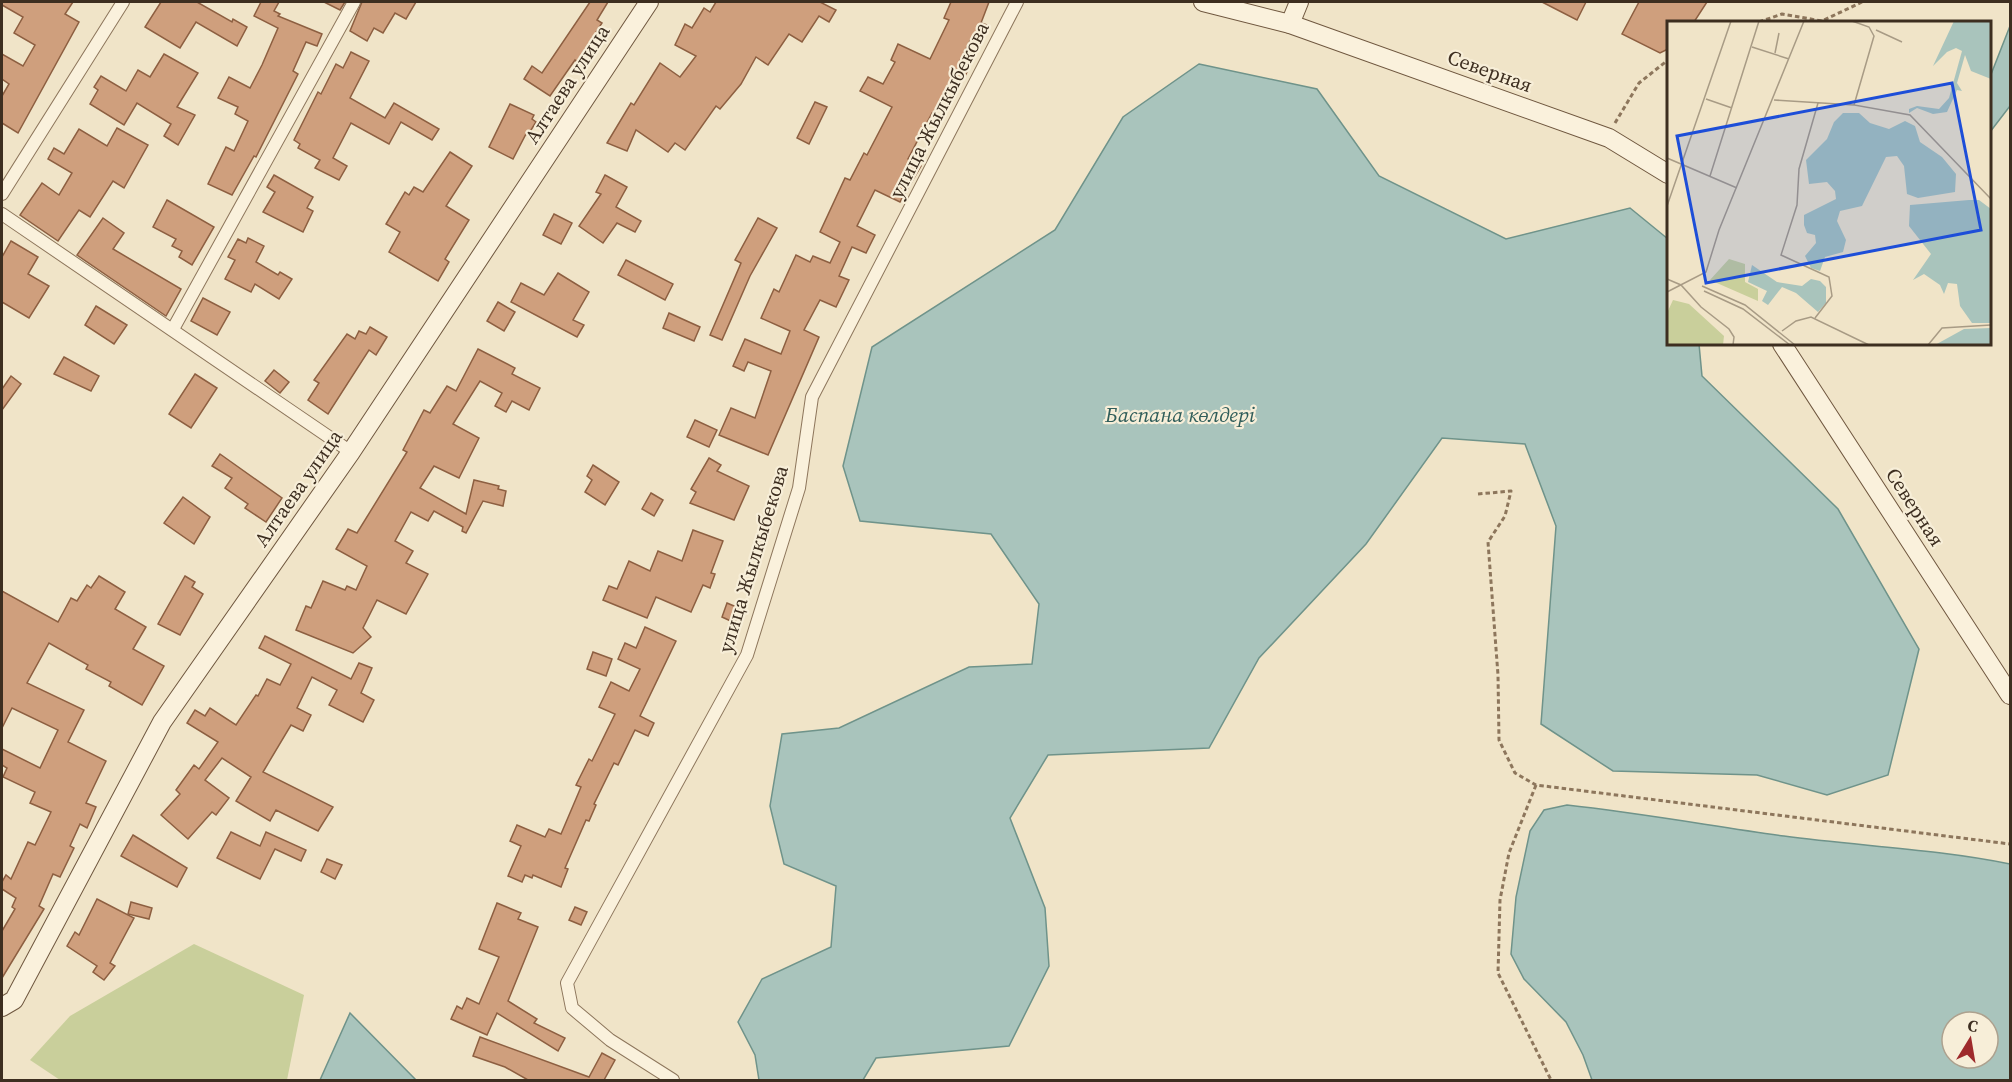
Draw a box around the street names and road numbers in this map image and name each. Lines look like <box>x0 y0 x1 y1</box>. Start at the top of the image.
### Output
street label: улица Жылкыбекова <box>882 16 996 203</box>
street label: Алтаева улица <box>518 18 616 149</box>
street label: Северная <box>1444 43 1536 99</box>
street label: Алтаева улица <box>247 423 349 552</box>
street label: улица Жылкыбекова <box>711 461 795 656</box>
street label: Северная <box>1879 462 1951 552</box>

